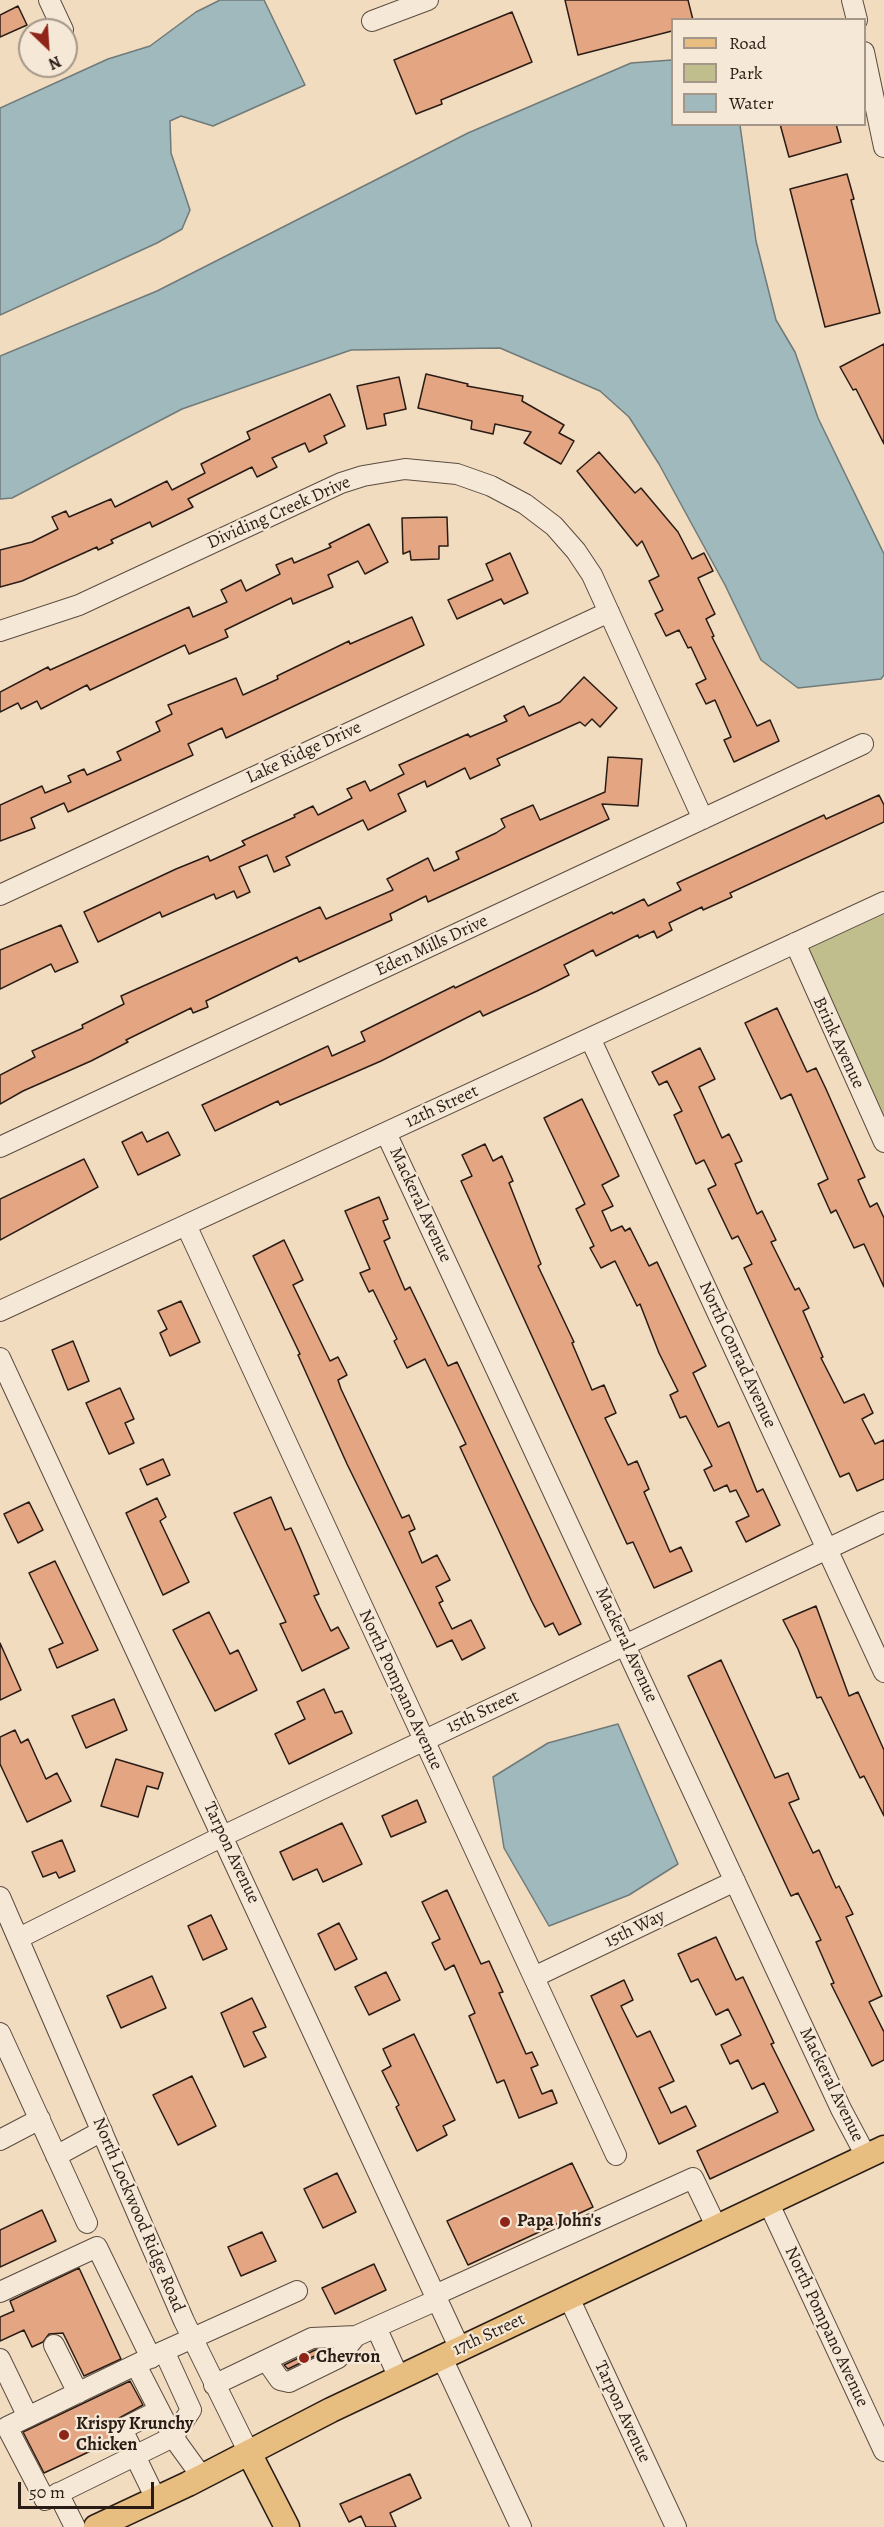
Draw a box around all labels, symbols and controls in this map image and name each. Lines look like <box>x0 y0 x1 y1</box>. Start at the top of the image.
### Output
north arrow <box>18 18 78 78</box>
legend <box>671 18 866 126</box>
text: Road <box>729 31 766 55</box>
text: N <box>45 50 65 75</box>
text: Park <box>729 61 763 85</box>
text: Water <box>729 91 774 115</box>
street label: Dividing Creek Drive <box>204 472 354 554</box>
street label: Lake Ridge Drive <box>243 717 365 789</box>
street label: Eden Mills Drive <box>372 911 492 981</box>
street label: Brink Avenue <box>807 994 869 1092</box>
street label: 12th Street <box>402 1081 482 1133</box>
street label: Mackeral Avenue <box>384 1144 456 1266</box>
street label: North Conrad Avenue <box>694 1278 780 1432</box>
street label: Mackeral Avenue <box>590 1584 662 1706</box>
street label: North Pompano Avenue <box>353 1606 447 1774</box>
street label: 15th Street <box>443 1686 523 1738</box>
street label: Tarpon Avenue <box>198 1799 264 1907</box>
street label: 15th Way <box>601 1905 669 1953</box>
street label: Mackeral Avenue <box>794 2024 868 2146</box>
street label: North Lockwood Ridge Road <box>87 2114 189 2316</box>
place label: Papa John's <box>517 2211 601 2233</box>
marker: Papa John's <box>498 2215 512 2229</box>
street label: North Pompano Avenue <box>779 2243 873 2411</box>
street label: 17th Street <box>450 2309 528 2361</box>
place label: Chevron <box>316 2347 380 2369</box>
marker: Chevron <box>297 2351 311 2365</box>
street label: Tarpon Avenue <box>589 2358 655 2466</box>
place label: Krispy Krunchy Chicken <box>76 2414 193 2456</box>
marker: Krispy Krunchy Chicken <box>57 2428 71 2442</box>
scale bar <box>21 2470 158 2508</box>
text: 50 m <box>29 2480 65 2504</box>

